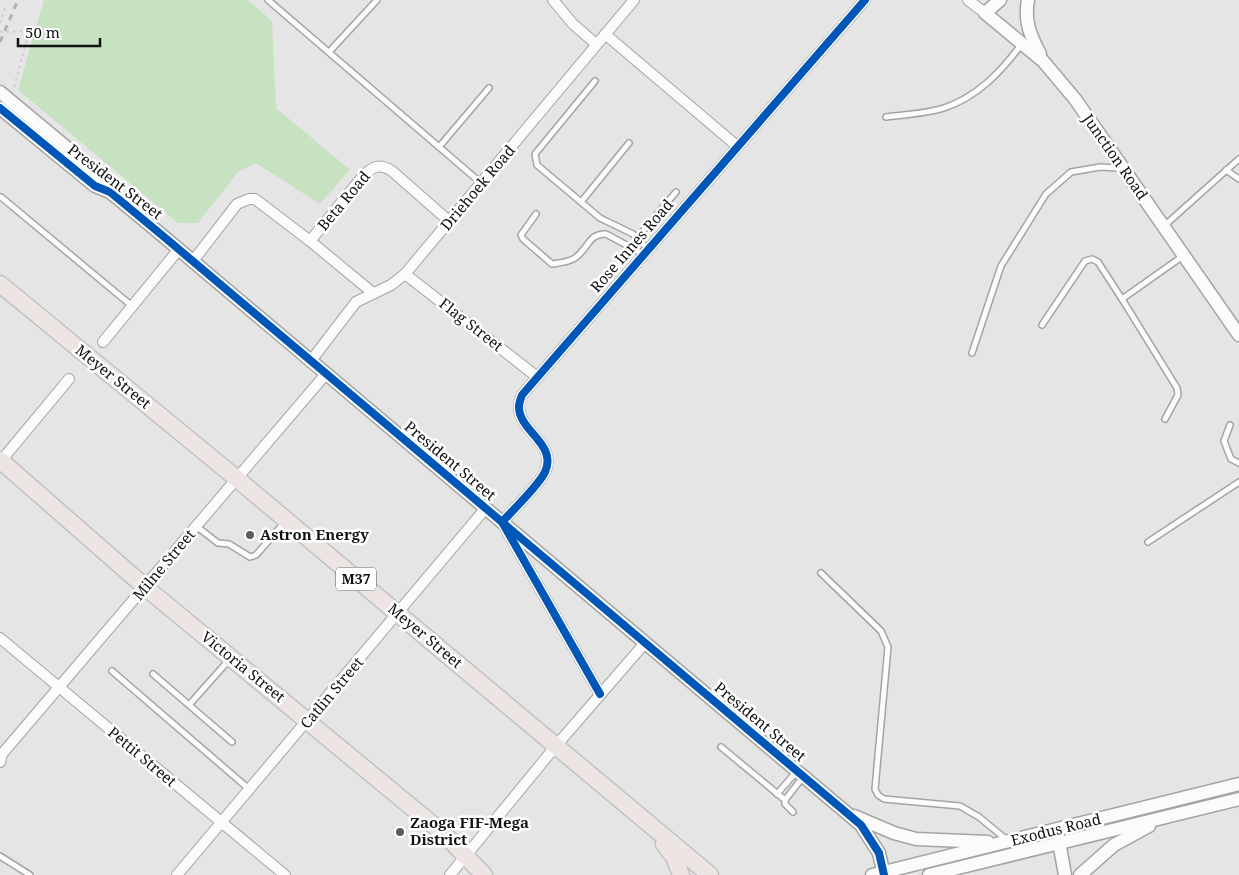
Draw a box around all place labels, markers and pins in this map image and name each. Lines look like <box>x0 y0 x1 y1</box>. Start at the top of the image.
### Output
place label: Astron Energy <box>260 524 369 544</box>
marker: Astron Energy <box>244 529 256 541</box>
place label: Zaoga FIF-Mega District <box>410 812 529 849</box>
marker: Zaoga FIF-Mega District <box>394 826 406 838</box>

